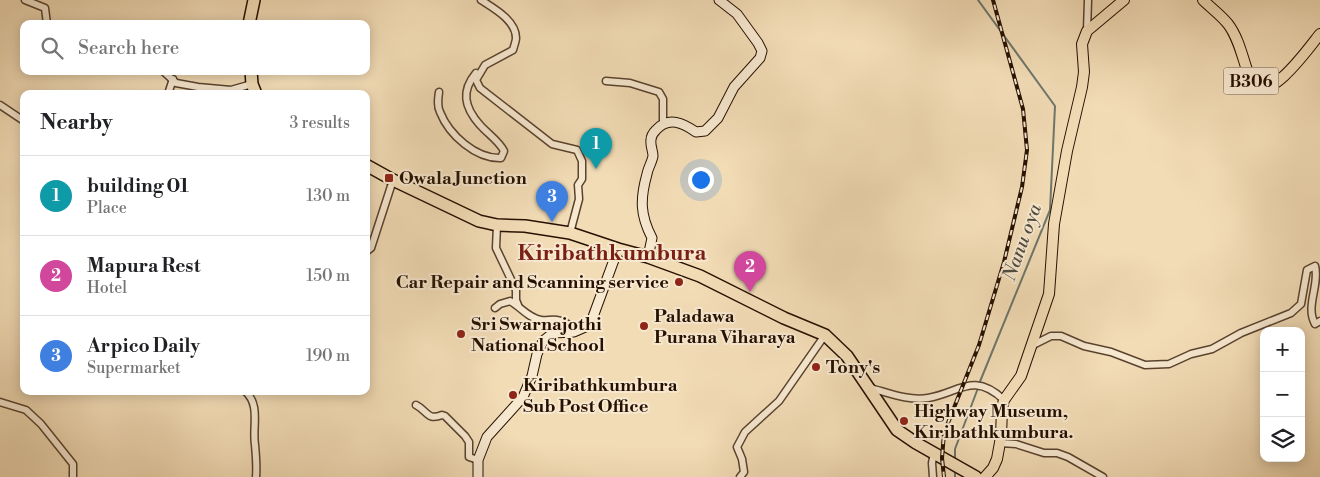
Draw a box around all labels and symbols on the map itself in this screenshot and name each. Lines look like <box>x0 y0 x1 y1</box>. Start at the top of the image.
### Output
road number: B306 <box>1224 68 1278 94</box>
pin: 1 <box>580 128 612 169</box>
place label: Owala Junction <box>399 167 527 190</box>
your location <box>688 167 714 193</box>
marker: Owala Junction <box>383 172 395 184</box>
pin: 3 <box>536 181 568 222</box>
water label: Nanu oya <box>997 200 1047 285</box>
district label: Kiribathkumbura <box>518 240 707 267</box>
pin: 2 <box>734 251 766 292</box>
place label: Car Repair and Scanning service <box>396 271 669 294</box>
marker: Car Repair and Scanning service <box>673 276 685 288</box>
place label: Paladawa Purana Viharaya <box>654 305 796 349</box>
place label: Sri Swarnajothi National School <box>471 313 605 357</box>
marker: Paladawa Purana Viharaya <box>638 320 650 332</box>
marker: Sri Swarnajothi National School <box>455 328 467 340</box>
place label: Tony's <box>826 356 880 379</box>
marker: Tony's <box>810 361 822 373</box>
place label: Kiribathkumbura Sub Post Office <box>523 374 678 418</box>
marker: Kiribathkumbura Sub Post Office <box>507 389 519 401</box>
place label: Highway Museum, Kiribathkumbura. <box>914 400 1073 444</box>
marker: Highway Museum, Kiribathkumbura. <box>898 415 910 427</box>

